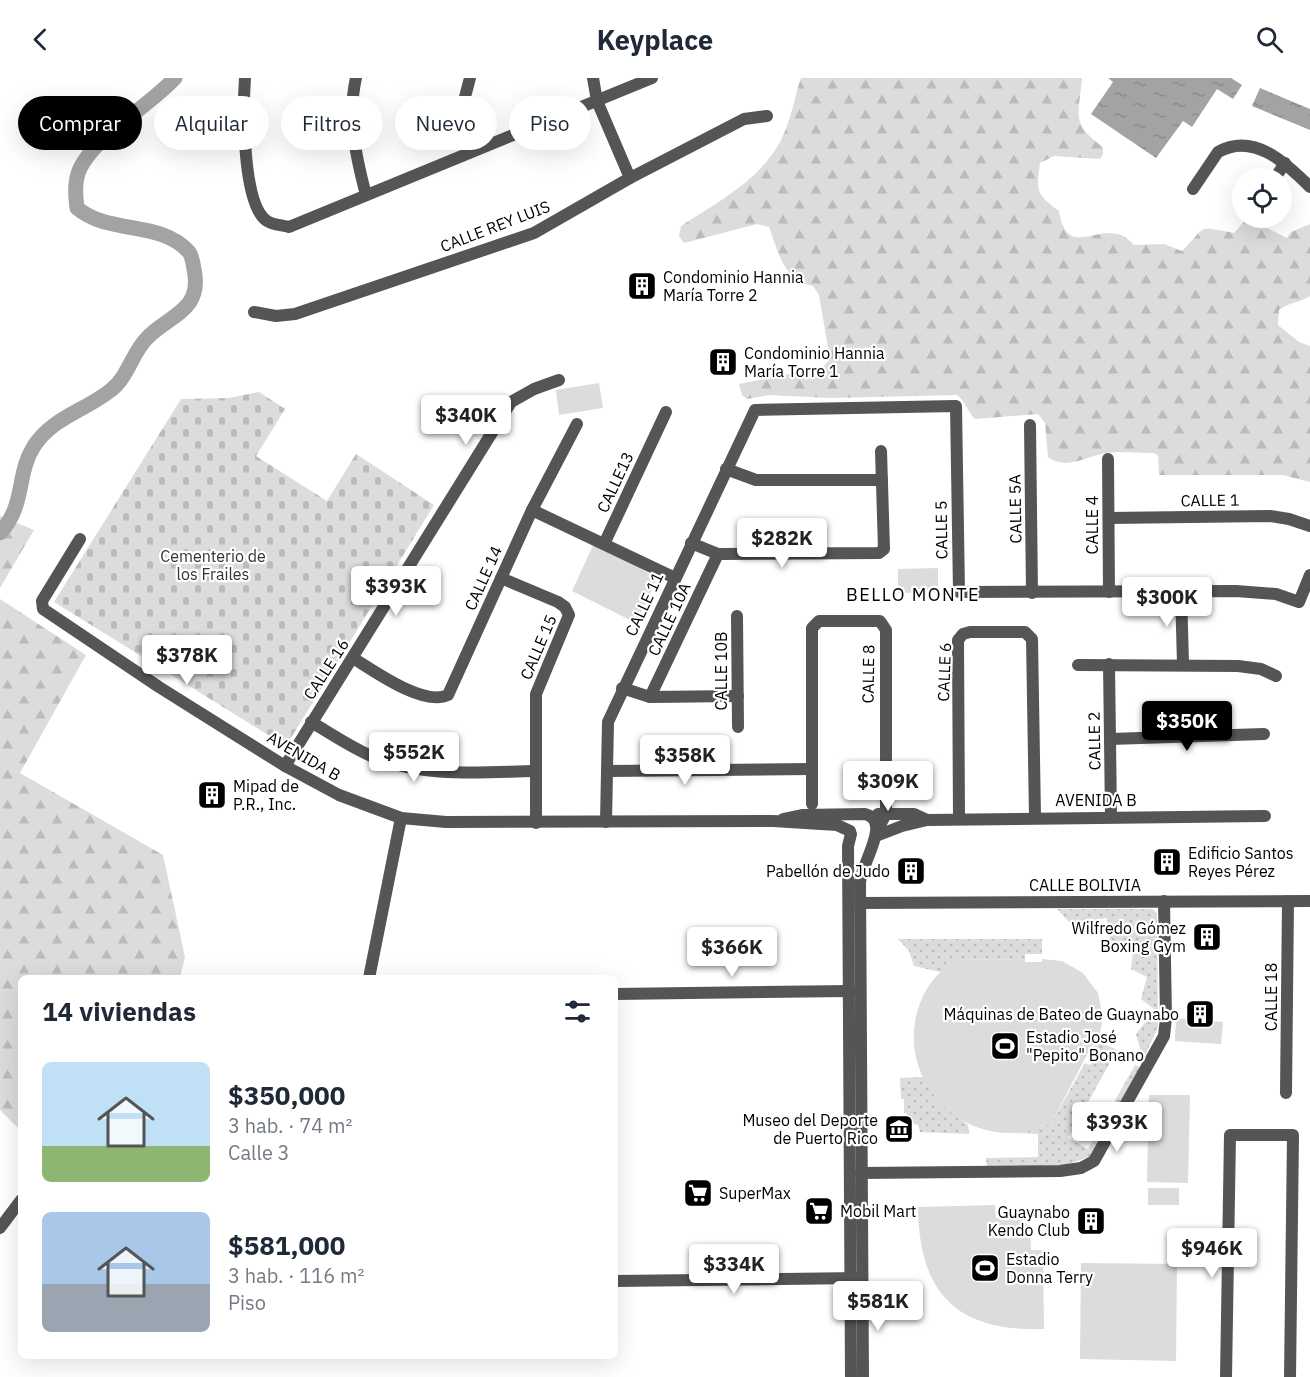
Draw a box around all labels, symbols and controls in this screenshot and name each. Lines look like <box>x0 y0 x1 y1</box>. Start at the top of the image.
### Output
text: Keyplace <box>597 22 713 57</box>
icon: back <box>24 23 57 56</box>
icon: search <box>1253 23 1286 56</box>
chip: Comprar <box>18 96 142 150</box>
chip: Alquilar <box>154 96 269 150</box>
chip: Filtros <box>281 96 383 150</box>
chip: Nuevo <box>395 96 497 150</box>
chip: Piso <box>509 96 591 150</box>
map controls <box>1232 168 1292 228</box>
button: locate <box>1232 168 1292 228</box>
street label: CALLE REY LUIS <box>437 196 553 256</box>
place label: Condominio Hannia María Torre 2 <box>663 267 804 305</box>
building icon: Condominio Hannia María Torre 2 <box>626 270 658 302</box>
place label: Condominio Hannia María Torre 1 <box>744 343 885 381</box>
building icon: Condominio Hannia María Torre 1 <box>707 346 739 378</box>
pin: $340K <box>424 395 508 446</box>
text: $340K <box>435 401 497 428</box>
street label: CALLE13 <box>592 448 638 516</box>
street label: CALLE 5A <box>1004 474 1026 544</box>
street label: CALLE 1 <box>1180 489 1240 511</box>
street label: CALLE 4 <box>1082 496 1102 554</box>
street label: CALLE 5 <box>930 500 952 560</box>
pin: $282K <box>740 518 824 569</box>
text: $282K <box>751 524 813 551</box>
street label: CALLE 14 <box>460 543 506 613</box>
park label: Cementerio de los Frailes <box>160 546 266 584</box>
pin: $393K <box>354 566 438 617</box>
street label: CALLE 11 <box>620 569 668 639</box>
text: $393K <box>365 572 427 599</box>
pin: $300K <box>1125 577 1209 628</box>
street label: CALLE 10A <box>643 579 695 659</box>
district label: BELLO MONTE <box>846 583 980 606</box>
text: $300K <box>1136 583 1198 610</box>
street label: CALLE 15 <box>515 612 561 682</box>
street label: CALLE 10B <box>711 632 731 710</box>
pin: $378K <box>145 635 229 686</box>
street label: CALLE 16 <box>299 635 353 703</box>
text: $378K <box>156 641 218 668</box>
street label: CALLE 6 <box>933 642 955 702</box>
street label: CALLE 8 <box>857 644 879 704</box>
pin: $350K <box>1145 701 1229 752</box>
text: $350K <box>1156 707 1218 734</box>
street label: CALLE 2 <box>1083 711 1105 771</box>
street label: AVENIDA B <box>264 727 344 785</box>
pin: $552K <box>372 732 456 783</box>
pin: $358K <box>643 735 727 786</box>
text: $552K <box>383 738 445 765</box>
text: $358K <box>654 741 716 768</box>
pin: $309K <box>846 761 930 812</box>
text: $309K <box>857 767 919 794</box>
place label: Mipad de P.R., Inc. <box>233 776 299 814</box>
building icon: Mipad de P.R., Inc. <box>196 779 228 811</box>
street label: AVENIDA B <box>1055 790 1137 810</box>
place label: Edificio Santos Reyes Pérez <box>1188 843 1294 881</box>
building icon: Edificio Santos Reyes Pérez <box>1151 846 1183 878</box>
building icon: Pabellón de Judo <box>895 855 927 887</box>
place label: Pabellón de Judo <box>766 861 890 881</box>
street label: CALLE BOLIVIA <box>1029 875 1141 895</box>
place label: Wilfredo Gómez Boxing Gym <box>1071 918 1186 956</box>
building icon: Wilfredo Gómez Boxing Gym <box>1191 921 1223 953</box>
pin: $366K <box>690 927 774 978</box>
text: $366K <box>701 933 763 960</box>
street label: CALLE 18 <box>1261 963 1281 1031</box>
text: 14 viviendas <box>42 994 196 1028</box>
icon: filters <box>561 995 594 1028</box>
building icon: Máquinas de Bateo de Guaynabo <box>1184 998 1216 1030</box>
place label: Máquinas de Bateo de Guaynabo <box>944 1004 1179 1024</box>
place label: Estadio José "Pepito" Bonano <box>1026 1027 1144 1065</box>
sports icon: Estadio José "Pepito" Bonano <box>989 1030 1021 1062</box>
text: $350,000 <box>228 1078 345 1112</box>
icon: home <box>90 1086 162 1158</box>
pin: $393K <box>1075 1102 1159 1153</box>
text: $393K <box>1086 1108 1148 1135</box>
place label: Museo del Deporte de Puerto Rico <box>742 1110 878 1148</box>
text: 3 hab. · 74 m² <box>228 1112 352 1139</box>
museum icon: Museo del Deporte de Puerto Rico <box>883 1113 915 1145</box>
text: Calle 3 <box>228 1139 290 1166</box>
supermarket icon: SuperMax <box>682 1177 714 1209</box>
place label: SuperMax <box>719 1183 791 1203</box>
supermarket icon: Mobil Mart <box>803 1195 835 1227</box>
place label: Mobil Mart <box>840 1201 916 1221</box>
place label: Guaynabo Kendo Club <box>988 1202 1070 1240</box>
building icon: Guaynabo Kendo Club <box>1075 1205 1107 1237</box>
text: $581,000 <box>228 1228 345 1262</box>
pin: $946K <box>1170 1228 1254 1279</box>
text: $946K <box>1181 1234 1243 1261</box>
icon: home <box>90 1236 162 1308</box>
pin: $334K <box>692 1244 776 1295</box>
place label: Estadio Donna Terry <box>1006 1249 1093 1287</box>
text: $334K <box>703 1250 765 1277</box>
sports icon: Estadio Donna Terry <box>969 1252 1001 1284</box>
text: 3 hab. · 116 m² <box>228 1262 364 1289</box>
pin: $581K <box>836 1281 920 1332</box>
text: $581K <box>847 1287 909 1314</box>
text: Piso <box>228 1289 266 1316</box>

